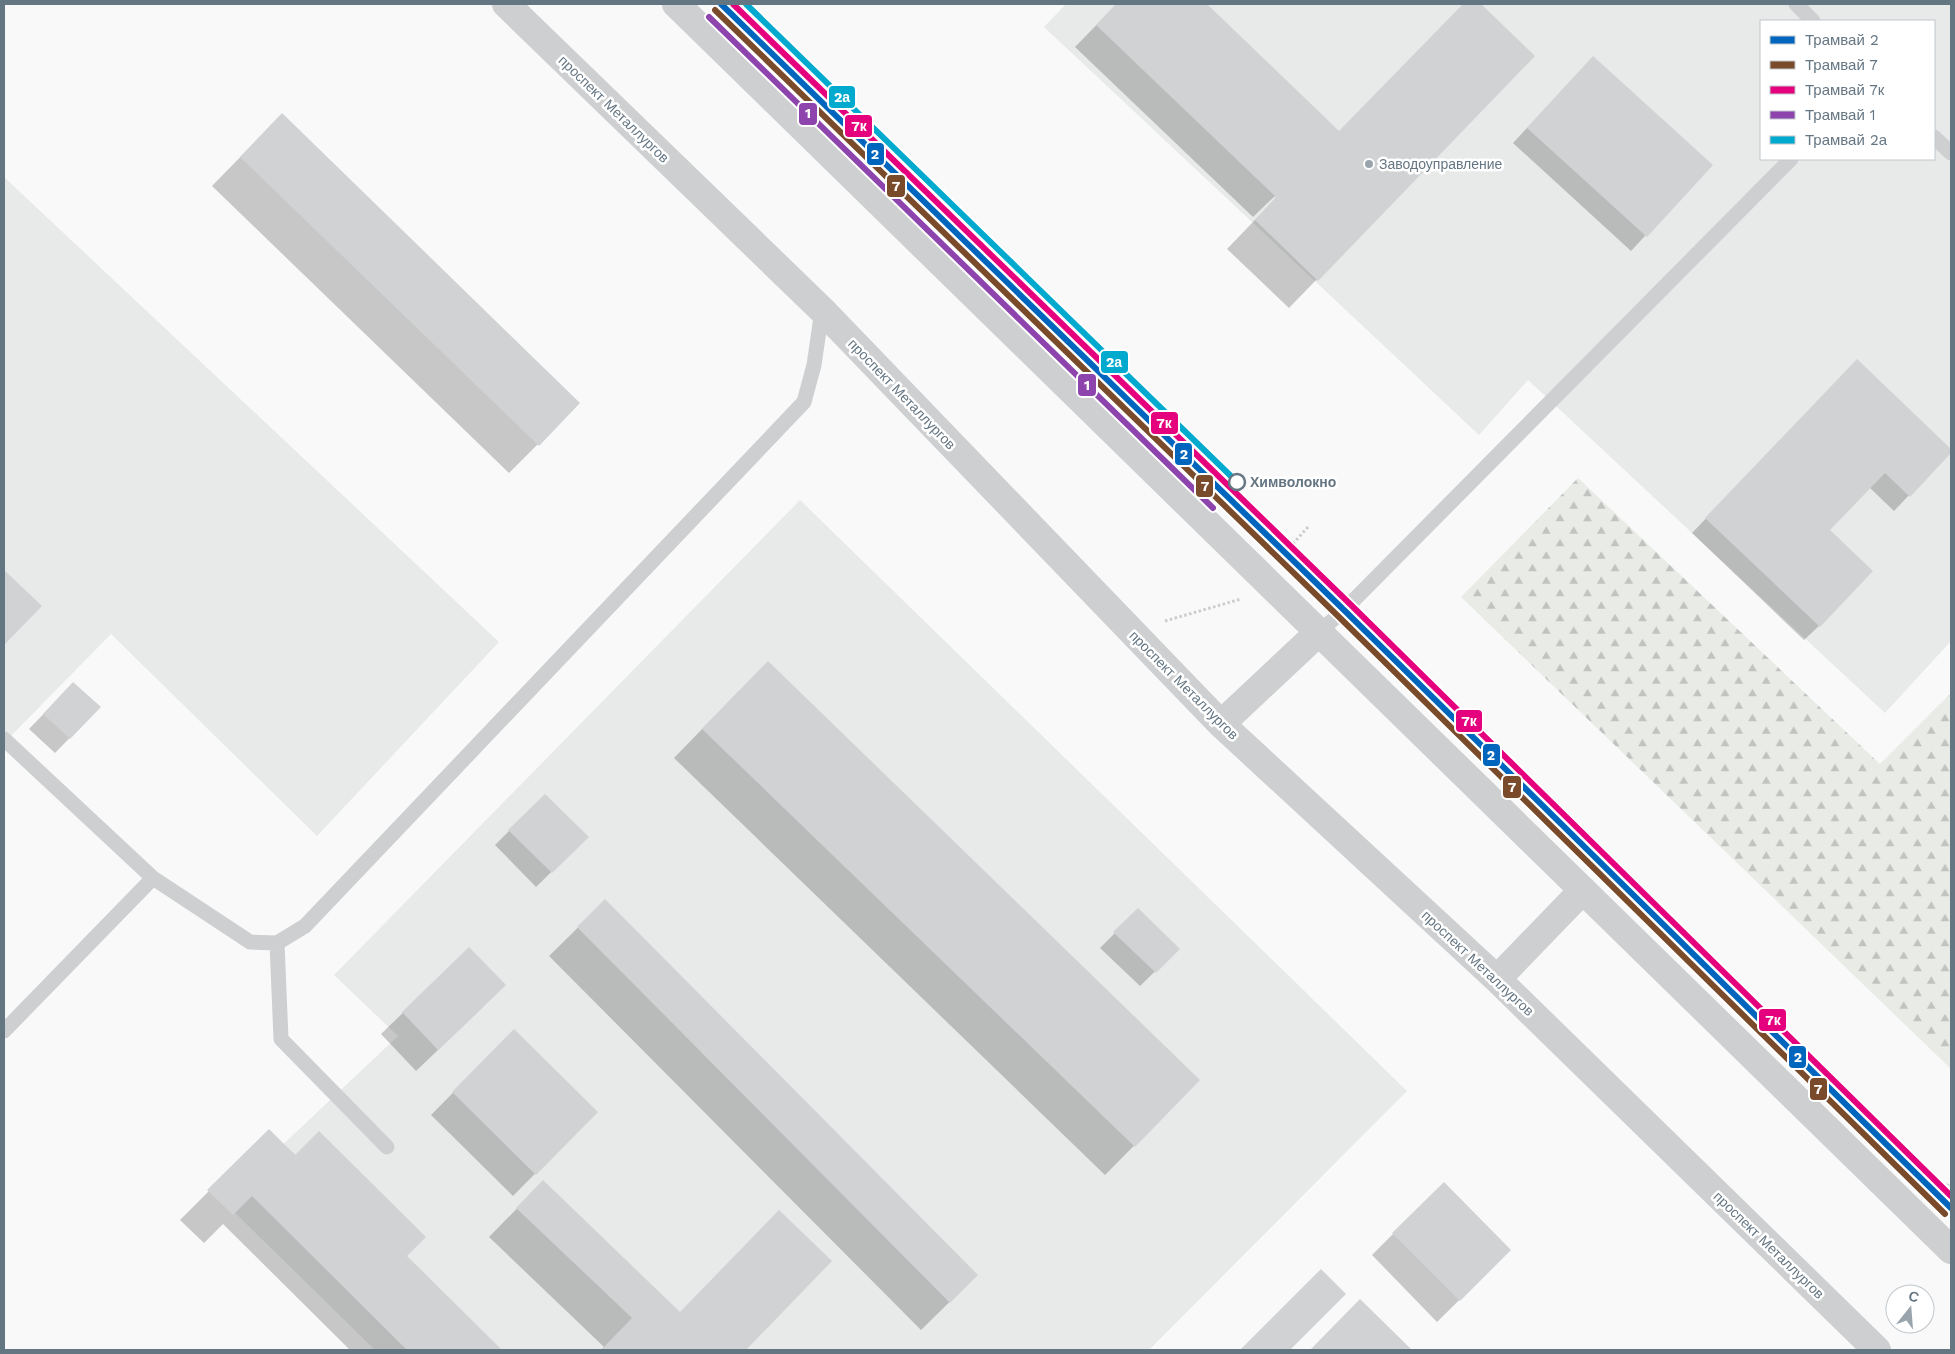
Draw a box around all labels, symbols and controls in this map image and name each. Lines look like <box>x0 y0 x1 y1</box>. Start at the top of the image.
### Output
legend <box>1760 20 1935 160</box>
text: Трамвай 2 <box>1805 31 1879 49</box>
street label: проспект Металлургов <box>556 52 672 166</box>
text: Трамвай 7 <box>1805 56 1878 74</box>
text: Трамвай 7к <box>1805 81 1885 99</box>
line badge: 2а <box>828 85 856 109</box>
text: 2а <box>834 89 850 105</box>
line badge: 1 <box>798 102 818 126</box>
text: 1 <box>805 105 811 121</box>
text: Трамвай 1 <box>1805 106 1876 124</box>
line badge: 7к <box>844 114 873 138</box>
text: 7к <box>851 118 868 134</box>
text: Трамвай 2а <box>1805 131 1888 149</box>
line badge: 2 <box>866 142 885 166</box>
text: 2 <box>871 146 879 162</box>
place label: Заводоуправление <box>1379 156 1503 172</box>
marker: Заводоуправление <box>1363 158 1375 170</box>
line badge: 7 <box>886 174 906 198</box>
text: 7 <box>892 178 901 194</box>
street label: проспект Металлургов <box>845 336 959 452</box>
line badge: 2а <box>1100 350 1129 374</box>
text: 2а <box>1106 354 1122 370</box>
line badge: 1 <box>1077 373 1097 397</box>
text: 1 <box>1084 377 1090 393</box>
line badge: 7к <box>1150 411 1179 435</box>
text: 7к <box>1156 415 1173 431</box>
line badge: 2 <box>1174 442 1193 466</box>
text: 2 <box>1180 446 1188 462</box>
marker: Химволокно <box>1228 473 1246 491</box>
line badge: 7 <box>1195 474 1214 498</box>
place label: Химволокно <box>1250 474 1336 490</box>
text: 7 <box>1201 478 1210 494</box>
street label: проспект Металлургов <box>1126 627 1242 743</box>
line badge: 7к <box>1455 709 1483 733</box>
text: 7к <box>1461 713 1478 729</box>
line badge: 2 <box>1482 743 1501 767</box>
text: 2 <box>1487 747 1495 763</box>
line badge: 7 <box>1502 775 1522 799</box>
text: 7 <box>1508 779 1517 795</box>
street label: проспект Металлургов <box>1419 907 1537 1019</box>
line badge: 7к <box>1758 1008 1787 1032</box>
text: 7к <box>1765 1012 1782 1028</box>
line badge: 2 <box>1788 1045 1807 1069</box>
text: 2 <box>1794 1049 1802 1065</box>
line badge: 7 <box>1809 1077 1828 1101</box>
text: 7 <box>1814 1081 1823 1097</box>
street label: проспект Металлургов <box>1711 1188 1827 1302</box>
north arrow <box>1885 1284 1935 1334</box>
text: С <box>1907 1287 1921 1306</box>

